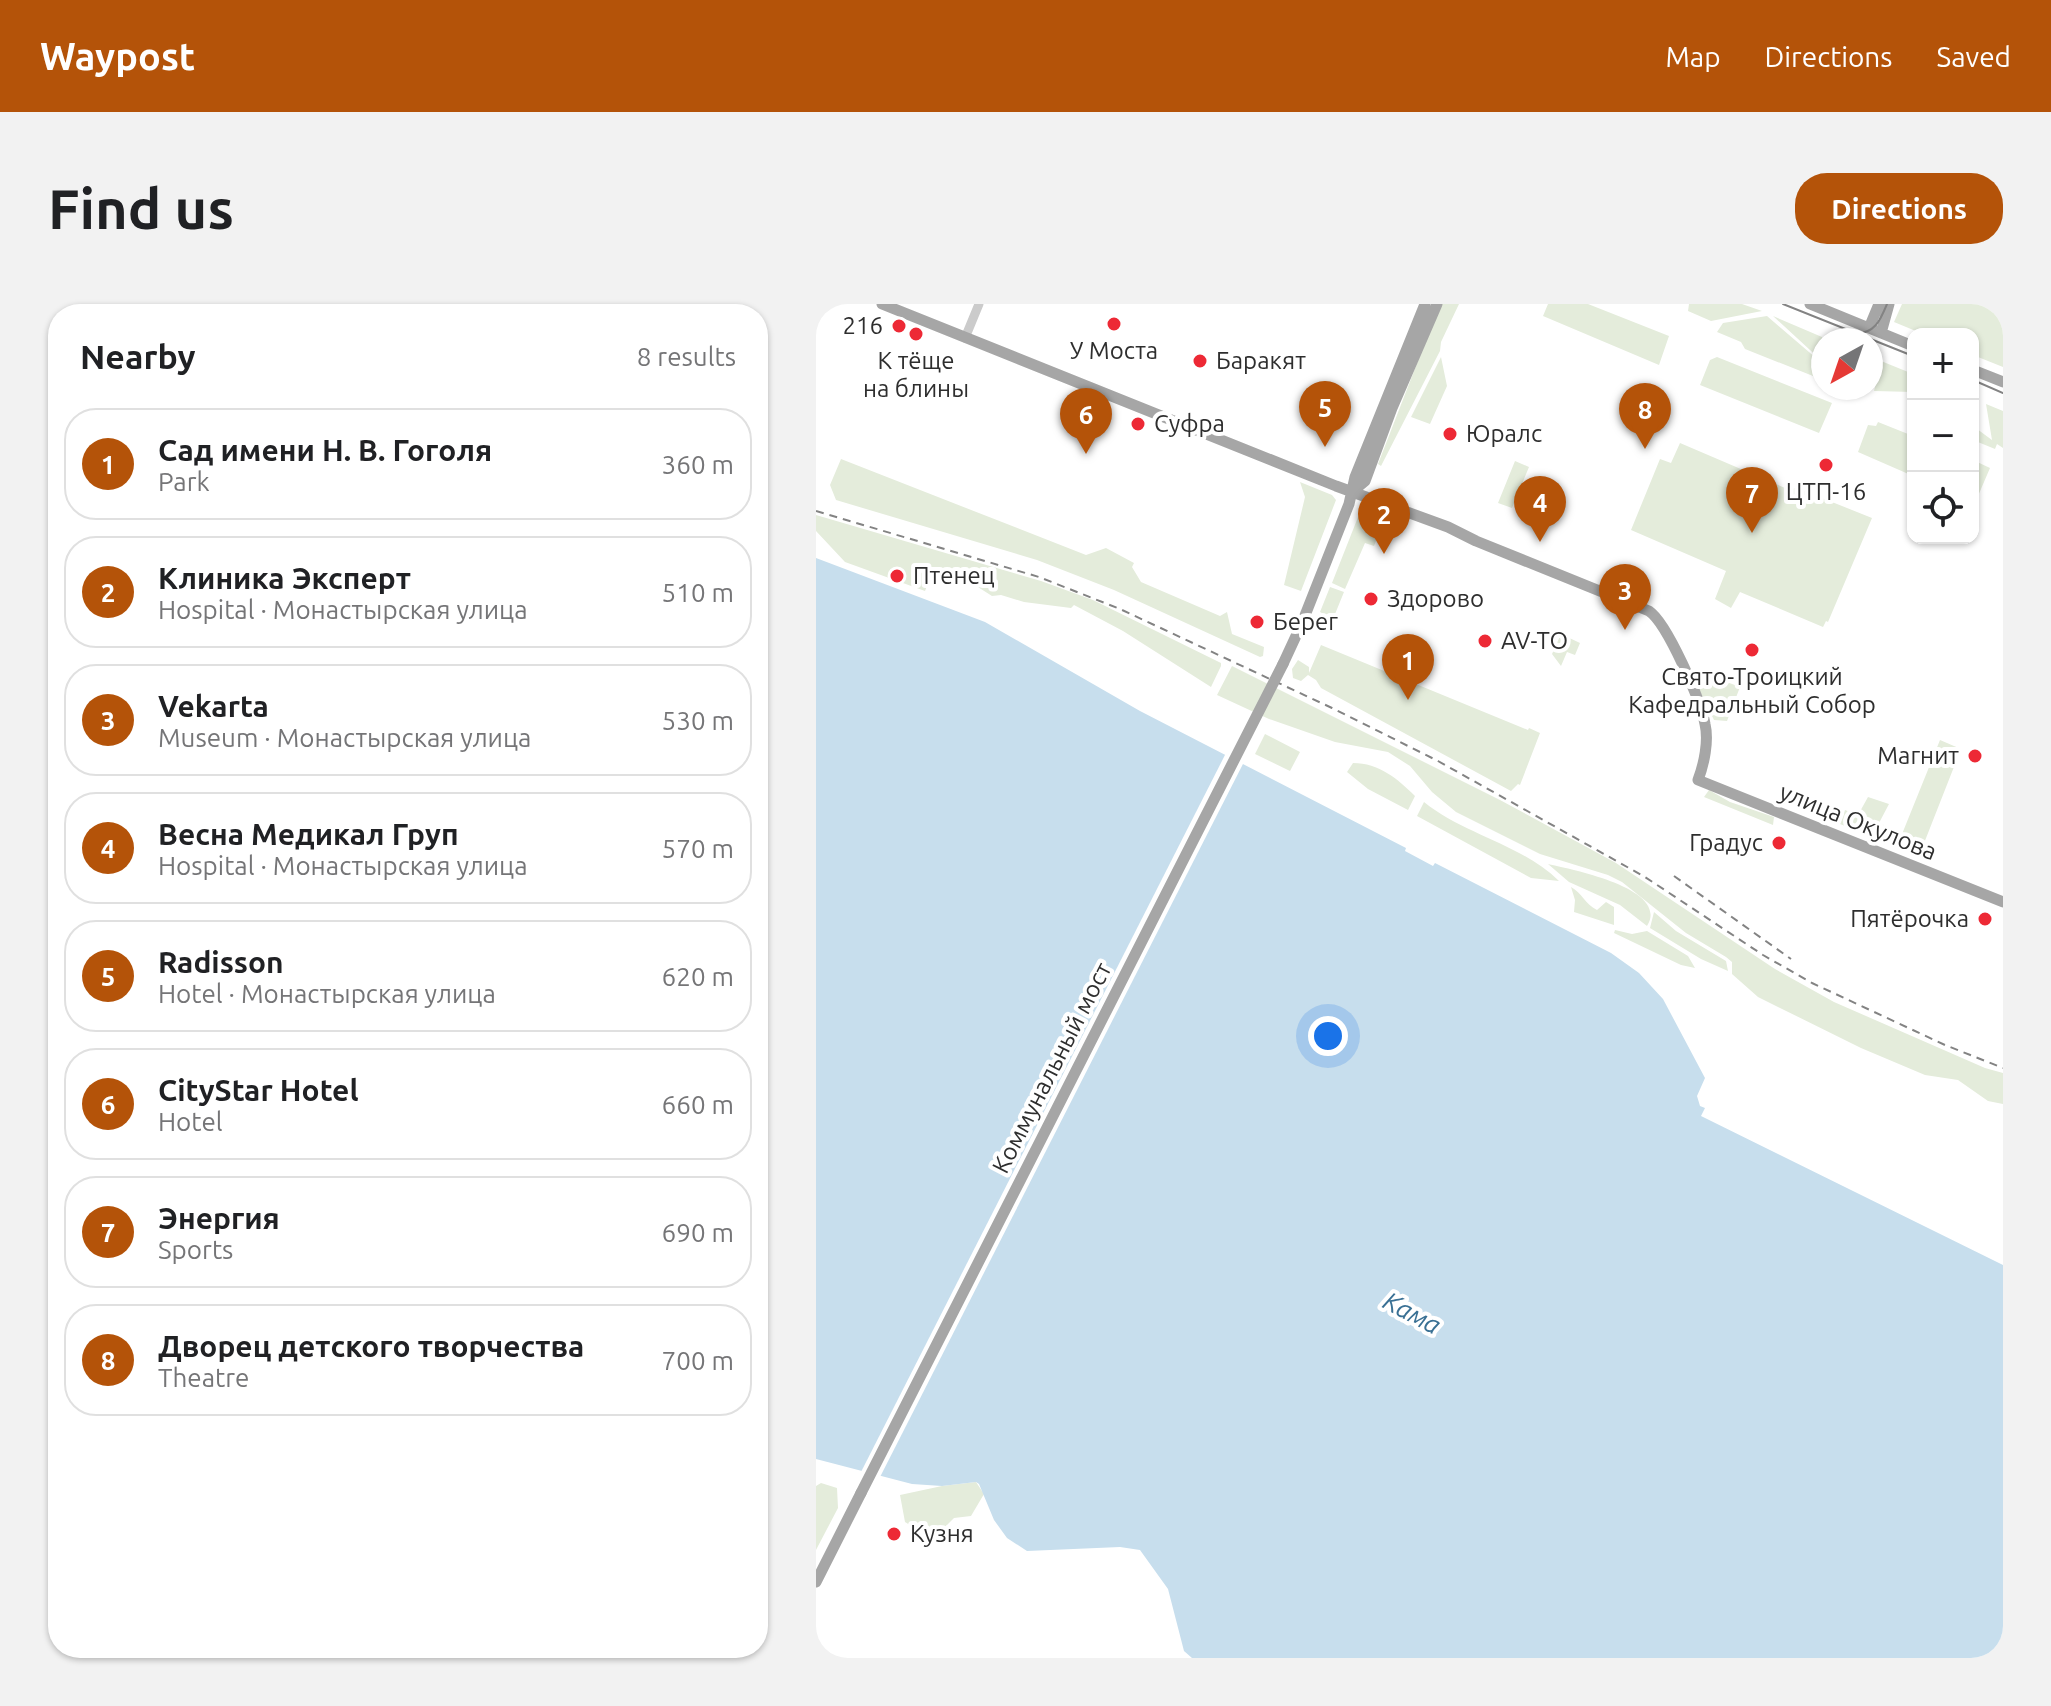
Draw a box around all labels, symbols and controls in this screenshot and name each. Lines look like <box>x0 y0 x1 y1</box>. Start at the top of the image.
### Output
text: Waypost <box>40 35 195 77</box>
text: Map <box>1665 41 1721 72</box>
text: Directions <box>1765 41 1892 72</box>
text: Saved <box>1936 41 2011 72</box>
button: Directions <box>1795 173 2003 244</box>
text: Find us <box>48 177 234 240</box>
place label: 216 <box>842 312 883 339</box>
marker: У Моста <box>1105 315 1123 333</box>
marker: 216 <box>890 317 908 335</box>
marker: К тёще на блины <box>907 325 925 343</box>
north arrow <box>1811 328 1883 400</box>
map controls <box>1907 328 1979 544</box>
button: + <box>1907 328 1979 400</box>
text: Nearby <box>80 337 195 375</box>
place label: У Моста <box>1070 337 1158 364</box>
text: 8 results <box>637 342 736 371</box>
place label: К тёще на блины <box>863 347 969 402</box>
place label: Баракят <box>1216 347 1306 374</box>
marker: Баракят <box>1191 352 1209 370</box>
pin: 5 <box>1299 381 1351 447</box>
pin: 8 <box>1619 383 1671 449</box>
pin: 6 <box>1060 388 1112 454</box>
button: − <box>1907 400 1979 472</box>
place label: Суфра <box>1154 410 1225 437</box>
marker: Суфра <box>1129 415 1147 433</box>
place label: Юралс <box>1466 420 1542 447</box>
marker: Юралс <box>1441 425 1459 443</box>
text: Сад имени Н. В. Гоголя <box>158 433 492 467</box>
text: 1 <box>101 450 115 479</box>
text: 360 m <box>662 450 734 479</box>
marker: ЦТП-16 <box>1817 456 1835 474</box>
text: Park <box>158 467 210 496</box>
pin: 7 <box>1726 467 1778 533</box>
button: locate <box>1907 472 1979 544</box>
pin: 4 <box>1514 476 1566 542</box>
place label: ЦТП-16 <box>1786 478 1866 505</box>
pin: 2 <box>1358 488 1410 554</box>
text: Клиника Эксперт <box>158 561 411 595</box>
place label: Птенец <box>913 562 995 589</box>
pin: 3 <box>1599 564 1651 630</box>
marker: Птенец <box>888 567 906 585</box>
text: 2 <box>101 578 115 607</box>
text: 510 m <box>662 578 734 607</box>
place label: Здорово <box>1387 585 1484 612</box>
marker: Здорово <box>1362 590 1380 608</box>
text: Hospital · Монастырская улица <box>158 595 528 624</box>
place label: Берег <box>1273 608 1338 635</box>
marker: Берег <box>1248 613 1266 631</box>
place label: AV-TO <box>1501 627 1568 654</box>
marker: AV-TO <box>1476 632 1494 650</box>
pin: 1 <box>1382 634 1434 700</box>
marker: Свято-Троицкий Кафедральный Собор <box>1743 641 1761 659</box>
place label: Свято-Троицкий Кафедральный Собор <box>1628 663 1876 718</box>
text: Vekarta <box>158 689 269 723</box>
text: 3 <box>101 706 115 735</box>
text: 530 m <box>662 706 734 735</box>
text: Museum · Монастырская улица <box>158 723 531 752</box>
place label: Магнит <box>1877 742 1959 769</box>
marker: Магнит <box>1966 747 1984 765</box>
street label: улица Окулова <box>1776 778 1941 865</box>
text: Весна Медикал Груп <box>158 817 459 851</box>
place label: Градус <box>1689 829 1763 856</box>
text: 4 <box>101 834 115 863</box>
text: 570 m <box>662 834 734 863</box>
marker: Градус <box>1770 834 1788 852</box>
text: Hospital · Монастырская улица <box>158 851 528 880</box>
place label: Пятёрочка <box>1850 905 1969 932</box>
marker: Пятёрочка <box>1976 910 1994 928</box>
text: Radisson <box>158 945 284 979</box>
street label: Коммунальный мост <box>987 958 1117 1178</box>
text: 5 <box>101 962 115 991</box>
text: 620 m <box>662 962 734 991</box>
text: Hotel · Монастырская улица <box>158 979 496 1008</box>
your location <box>1308 1016 1348 1056</box>
text: CityStar Hotel <box>158 1073 358 1107</box>
text: 6 <box>101 1090 115 1119</box>
text: 660 m <box>662 1090 734 1119</box>
text: Hotel <box>158 1107 223 1136</box>
text: Энергия <box>158 1201 280 1235</box>
text: 7 <box>101 1218 115 1247</box>
text: 690 m <box>662 1218 734 1247</box>
text: Sports <box>158 1235 233 1264</box>
water label: Кама <box>1379 1286 1446 1340</box>
text: Дворец детского творчества <box>158 1329 584 1363</box>
text: 8 <box>101 1346 115 1375</box>
text: 700 m <box>662 1346 734 1375</box>
text: Theatre <box>158 1363 249 1392</box>
place label: Кузня <box>910 1520 974 1547</box>
marker: Кузня <box>885 1525 903 1543</box>

